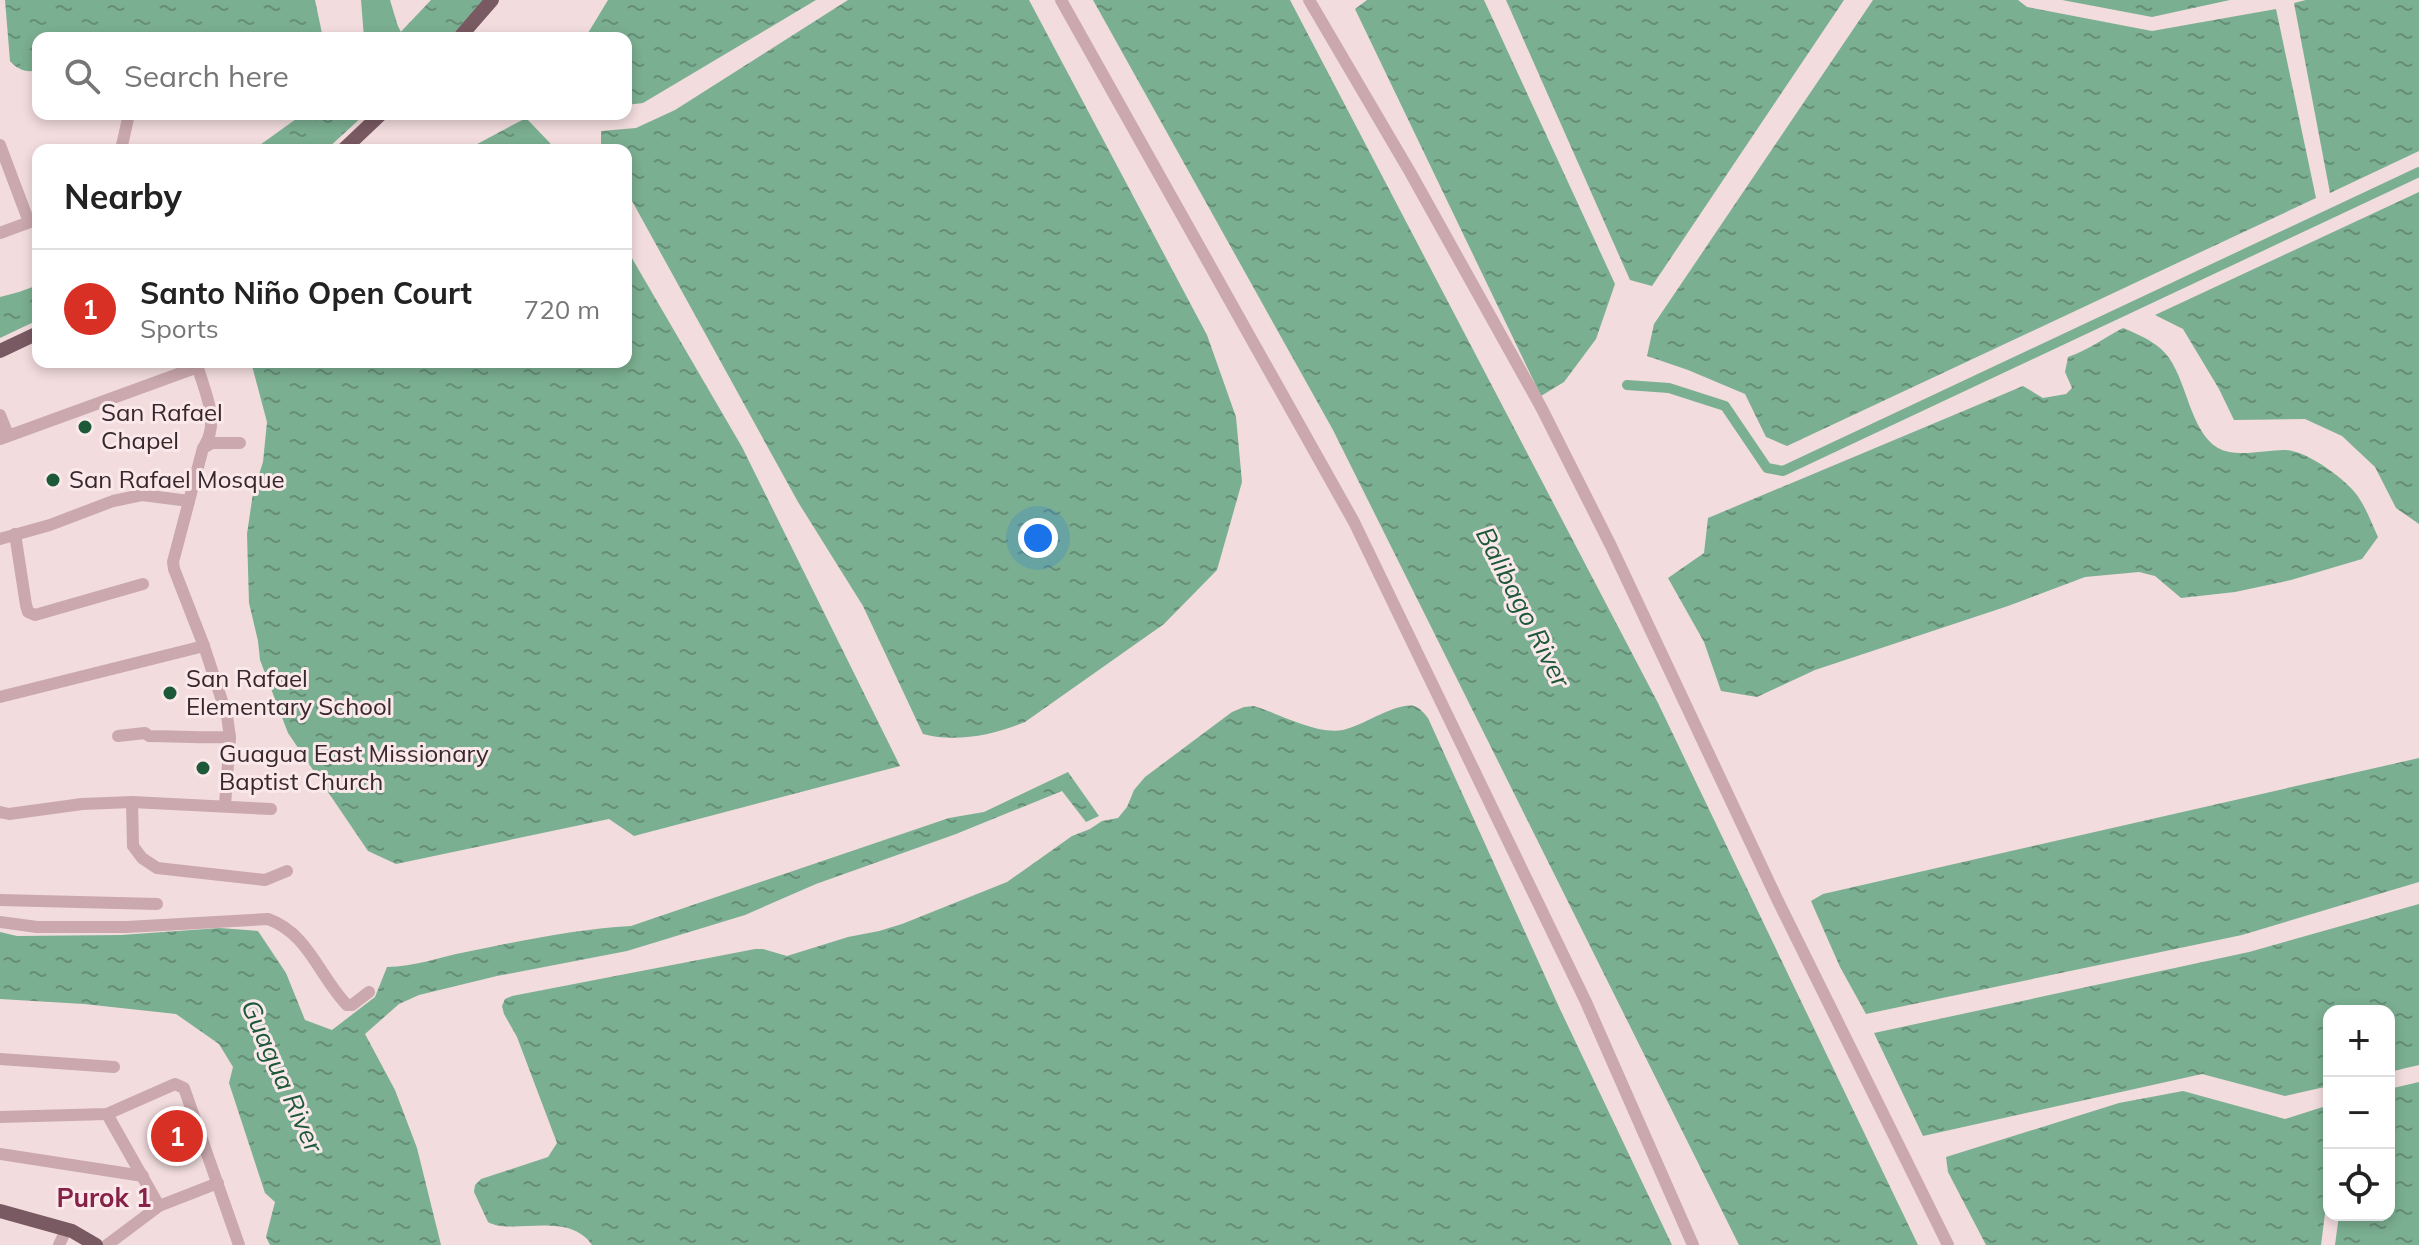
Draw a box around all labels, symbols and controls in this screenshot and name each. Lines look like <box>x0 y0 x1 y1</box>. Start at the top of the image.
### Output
search box <box>32 32 632 120</box>
icon: search <box>60 54 104 98</box>
text: Search here <box>124 57 289 95</box>
text: Nearby <box>64 175 182 218</box>
text: Santo Niño Open Court <box>140 274 472 312</box>
text: 1 <box>82 293 98 326</box>
text: 720 m <box>524 293 600 326</box>
text: Sports <box>140 312 219 345</box>
place label: San Rafael Chapel <box>101 397 223 455</box>
marker: San Rafael Chapel <box>76 418 94 436</box>
place label: San Rafael Mosque <box>69 464 285 494</box>
marker: San Rafael Mosque <box>44 471 62 489</box>
your location <box>1018 518 1058 558</box>
water label: Balibago River <box>1469 521 1579 694</box>
place label: San Rafael Elementary School <box>186 663 392 721</box>
marker: San Rafael Elementary School <box>161 684 179 702</box>
place label: Guagua East Missionary Baptist Church <box>219 738 489 796</box>
marker: Guagua East Missionary Baptist Church <box>194 759 212 777</box>
water label: Guagua River <box>234 994 332 1159</box>
map controls <box>2323 1005 2395 1221</box>
button: + <box>2323 1005 2395 1077</box>
button: − <box>2323 1077 2395 1149</box>
pin: 1 <box>151 1106 203 1166</box>
button: locate <box>2323 1149 2395 1221</box>
district label: Purok 1 <box>56 1181 152 1214</box>

